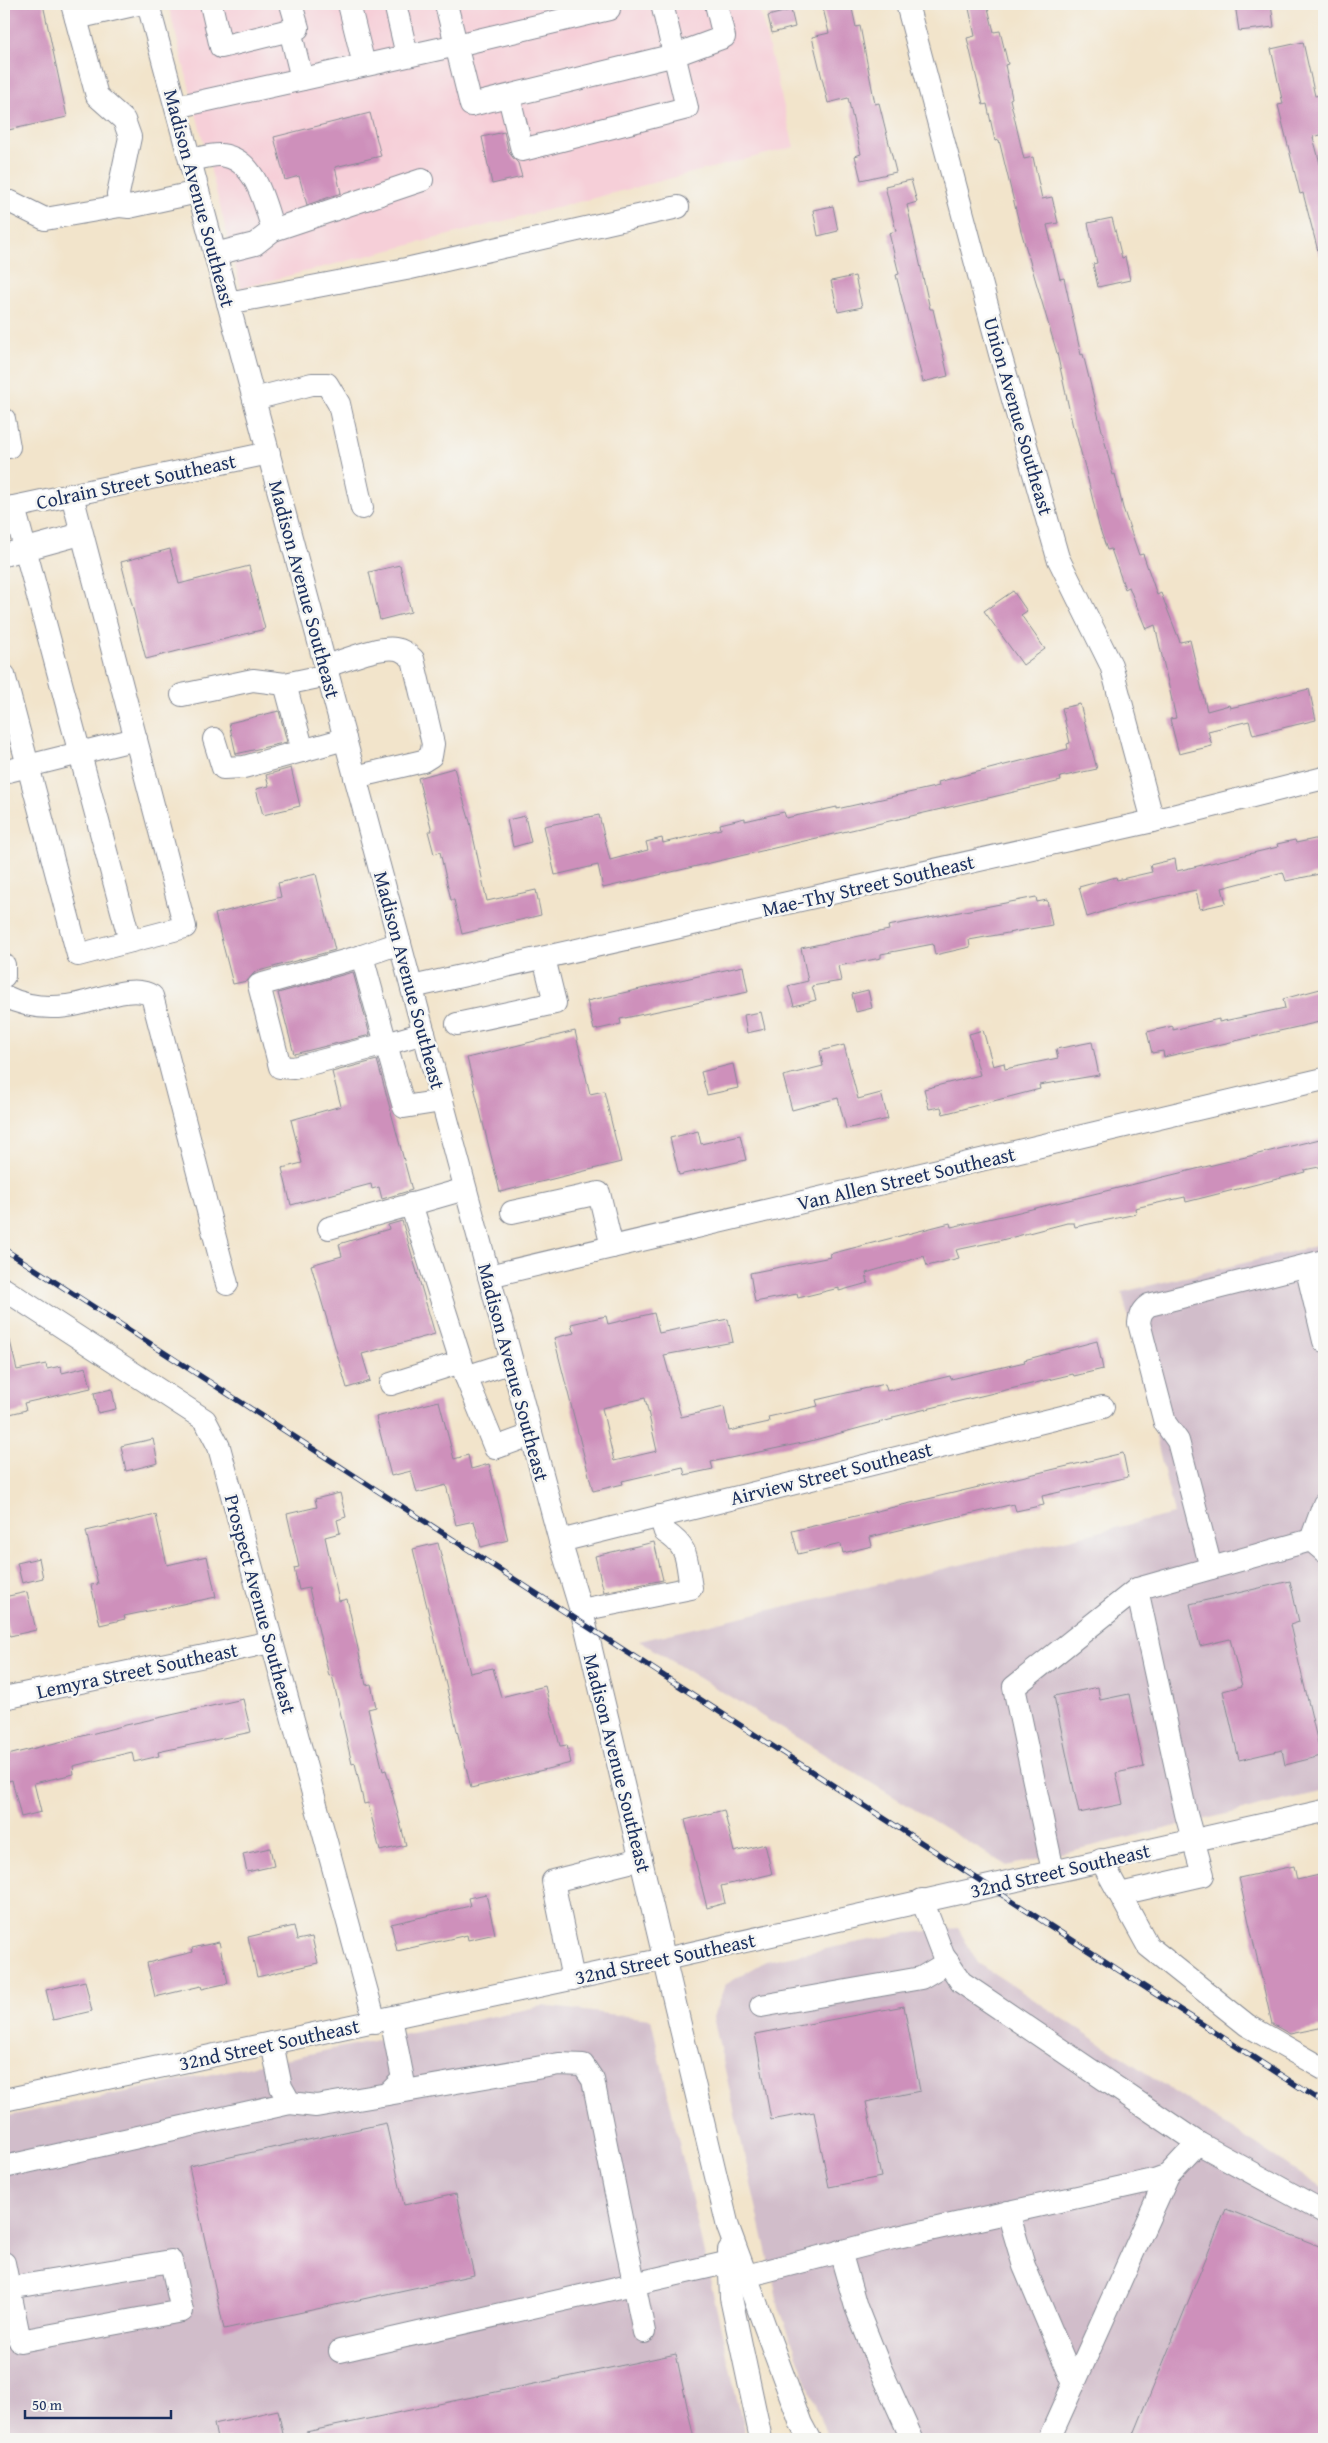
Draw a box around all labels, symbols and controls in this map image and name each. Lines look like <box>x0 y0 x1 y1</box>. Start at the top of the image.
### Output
street label: Madison Avenue Southeast <box>157 86 243 310</box>
street label: Union Avenue Southeast <box>977 314 1061 518</box>
street label: Colrain Street Southeast <box>34 446 238 516</box>
street label: Madison Avenue Southeast <box>262 477 348 701</box>
street label: Mae-Thy Street Southeast <box>759 846 977 924</box>
street label: Madison Avenue Southeast <box>367 868 453 1092</box>
street label: Van Allen Street Southeast <box>794 1139 1018 1217</box>
street label: Madison Avenue Southeast <box>471 1260 557 1484</box>
street label: Airview Street Southeast <box>727 1434 935 1512</box>
street label: Prospect Avenue Southeast <box>218 1491 304 1717</box>
street label: Lemyra Street Southeast <box>34 1634 240 1706</box>
street label: Madison Avenue Southeast <box>577 1650 659 1876</box>
street label: 32nd Street Southeast <box>967 1835 1153 1905</box>
street label: 32nd Street Southeast <box>572 1925 758 1991</box>
street label: 32nd Street Southeast <box>176 2011 362 2077</box>
scale bar <box>25 2388 171 2420</box>
text: 50 m <box>32 2394 63 2415</box>

